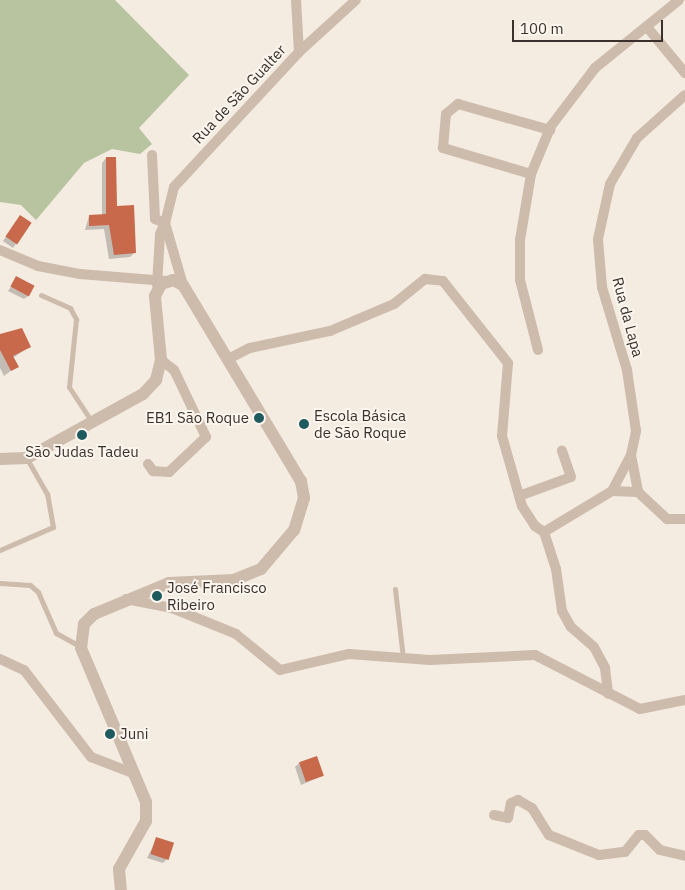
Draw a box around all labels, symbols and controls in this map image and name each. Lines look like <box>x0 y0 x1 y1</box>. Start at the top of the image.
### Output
scale bar <box>515 10 666 42</box>
text: 100 m <box>520 19 564 38</box>
street label: Rua de São Gualter <box>189 41 289 147</box>
street label: Rua da Lapa <box>609 275 647 359</box>
place label: Escola Básica de São Roque <box>314 406 406 441</box>
place label: EB1 São Roque <box>146 409 249 427</box>
marker: EB1 São Roque <box>253 412 265 424</box>
marker: Escola Básica de São Roque <box>298 418 310 430</box>
marker: São Judas Tadeu <box>76 429 88 441</box>
place label: São Judas Tadeu <box>25 443 139 461</box>
place label: José Francisco Ribeiro <box>167 578 267 613</box>
marker: José Francisco Ribeiro <box>151 590 163 602</box>
place label: Juni <box>120 725 148 743</box>
marker: Juni <box>104 728 116 740</box>

